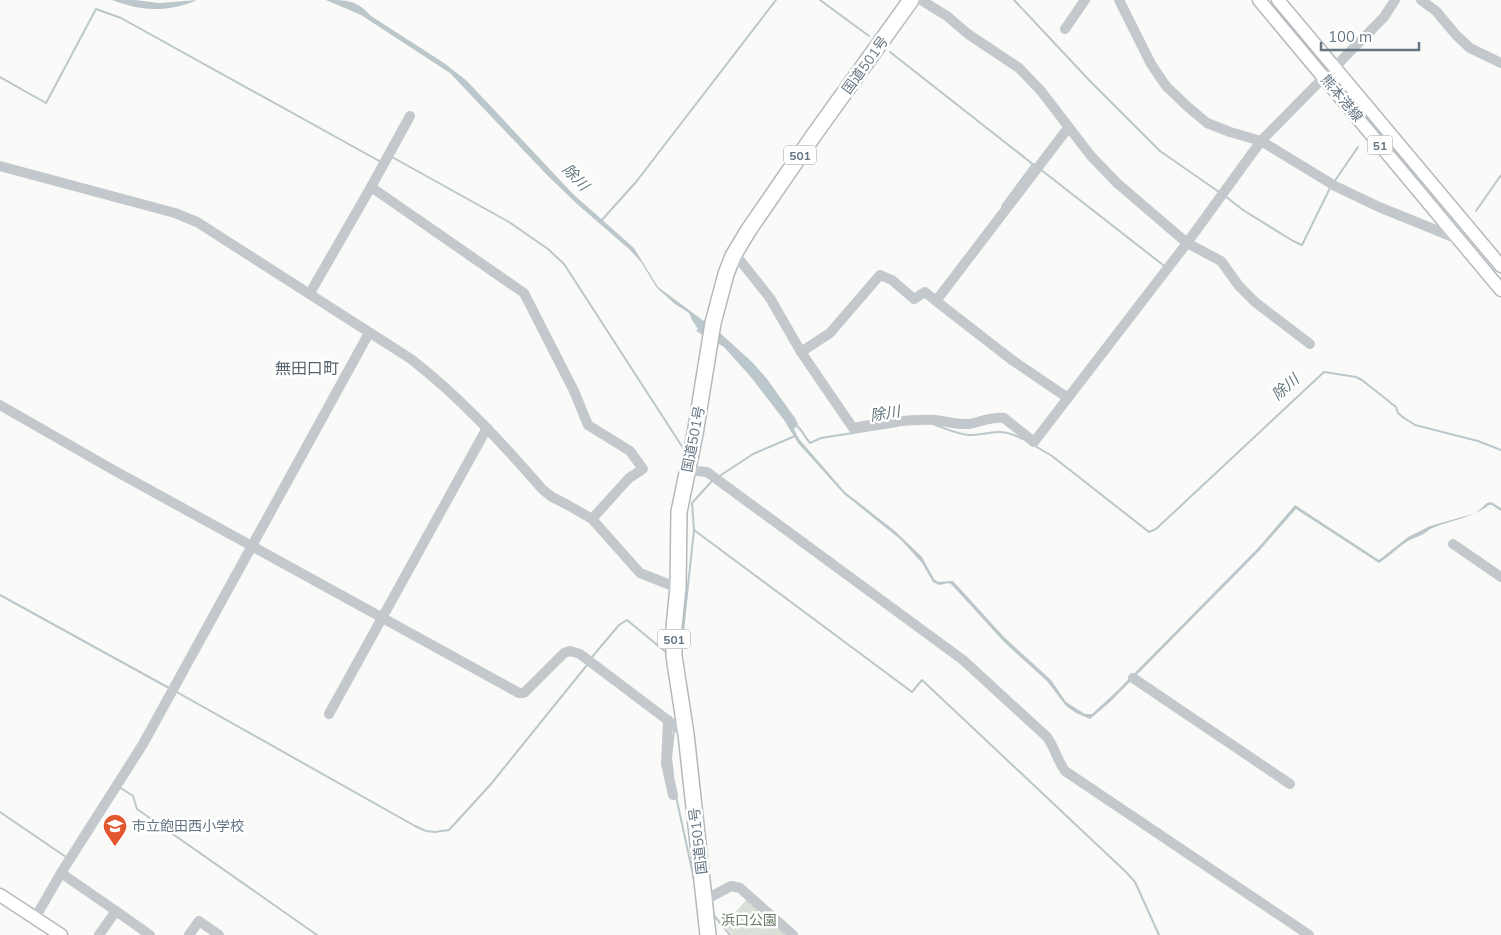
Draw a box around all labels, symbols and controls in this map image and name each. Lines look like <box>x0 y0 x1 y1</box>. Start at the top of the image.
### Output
scale bar <box>1321 20 1418 52</box>
text: 100 m <box>1328 27 1372 46</box>
street label: 国道501号 <box>838 33 892 97</box>
street label: 熊本港線 <box>1317 71 1367 125</box>
road number: 51 <box>1368 136 1392 154</box>
road number: 501 <box>784 146 816 164</box>
water label: 除川 <box>559 160 595 196</box>
district label: 無田口町 <box>275 358 339 378</box>
water label: 除川 <box>1267 369 1304 404</box>
water label: 除川 <box>869 401 903 425</box>
street label: 国道501号 <box>678 404 708 474</box>
road number: 501 <box>658 630 690 648</box>
street label: 国道501号 <box>685 807 711 875</box>
school or university icon: 市立飽田西小学校 <box>102 813 128 847</box>
place label: 市立飽田西小学校 <box>132 817 244 835</box>
park label: 浜口公園 <box>721 911 777 929</box>

